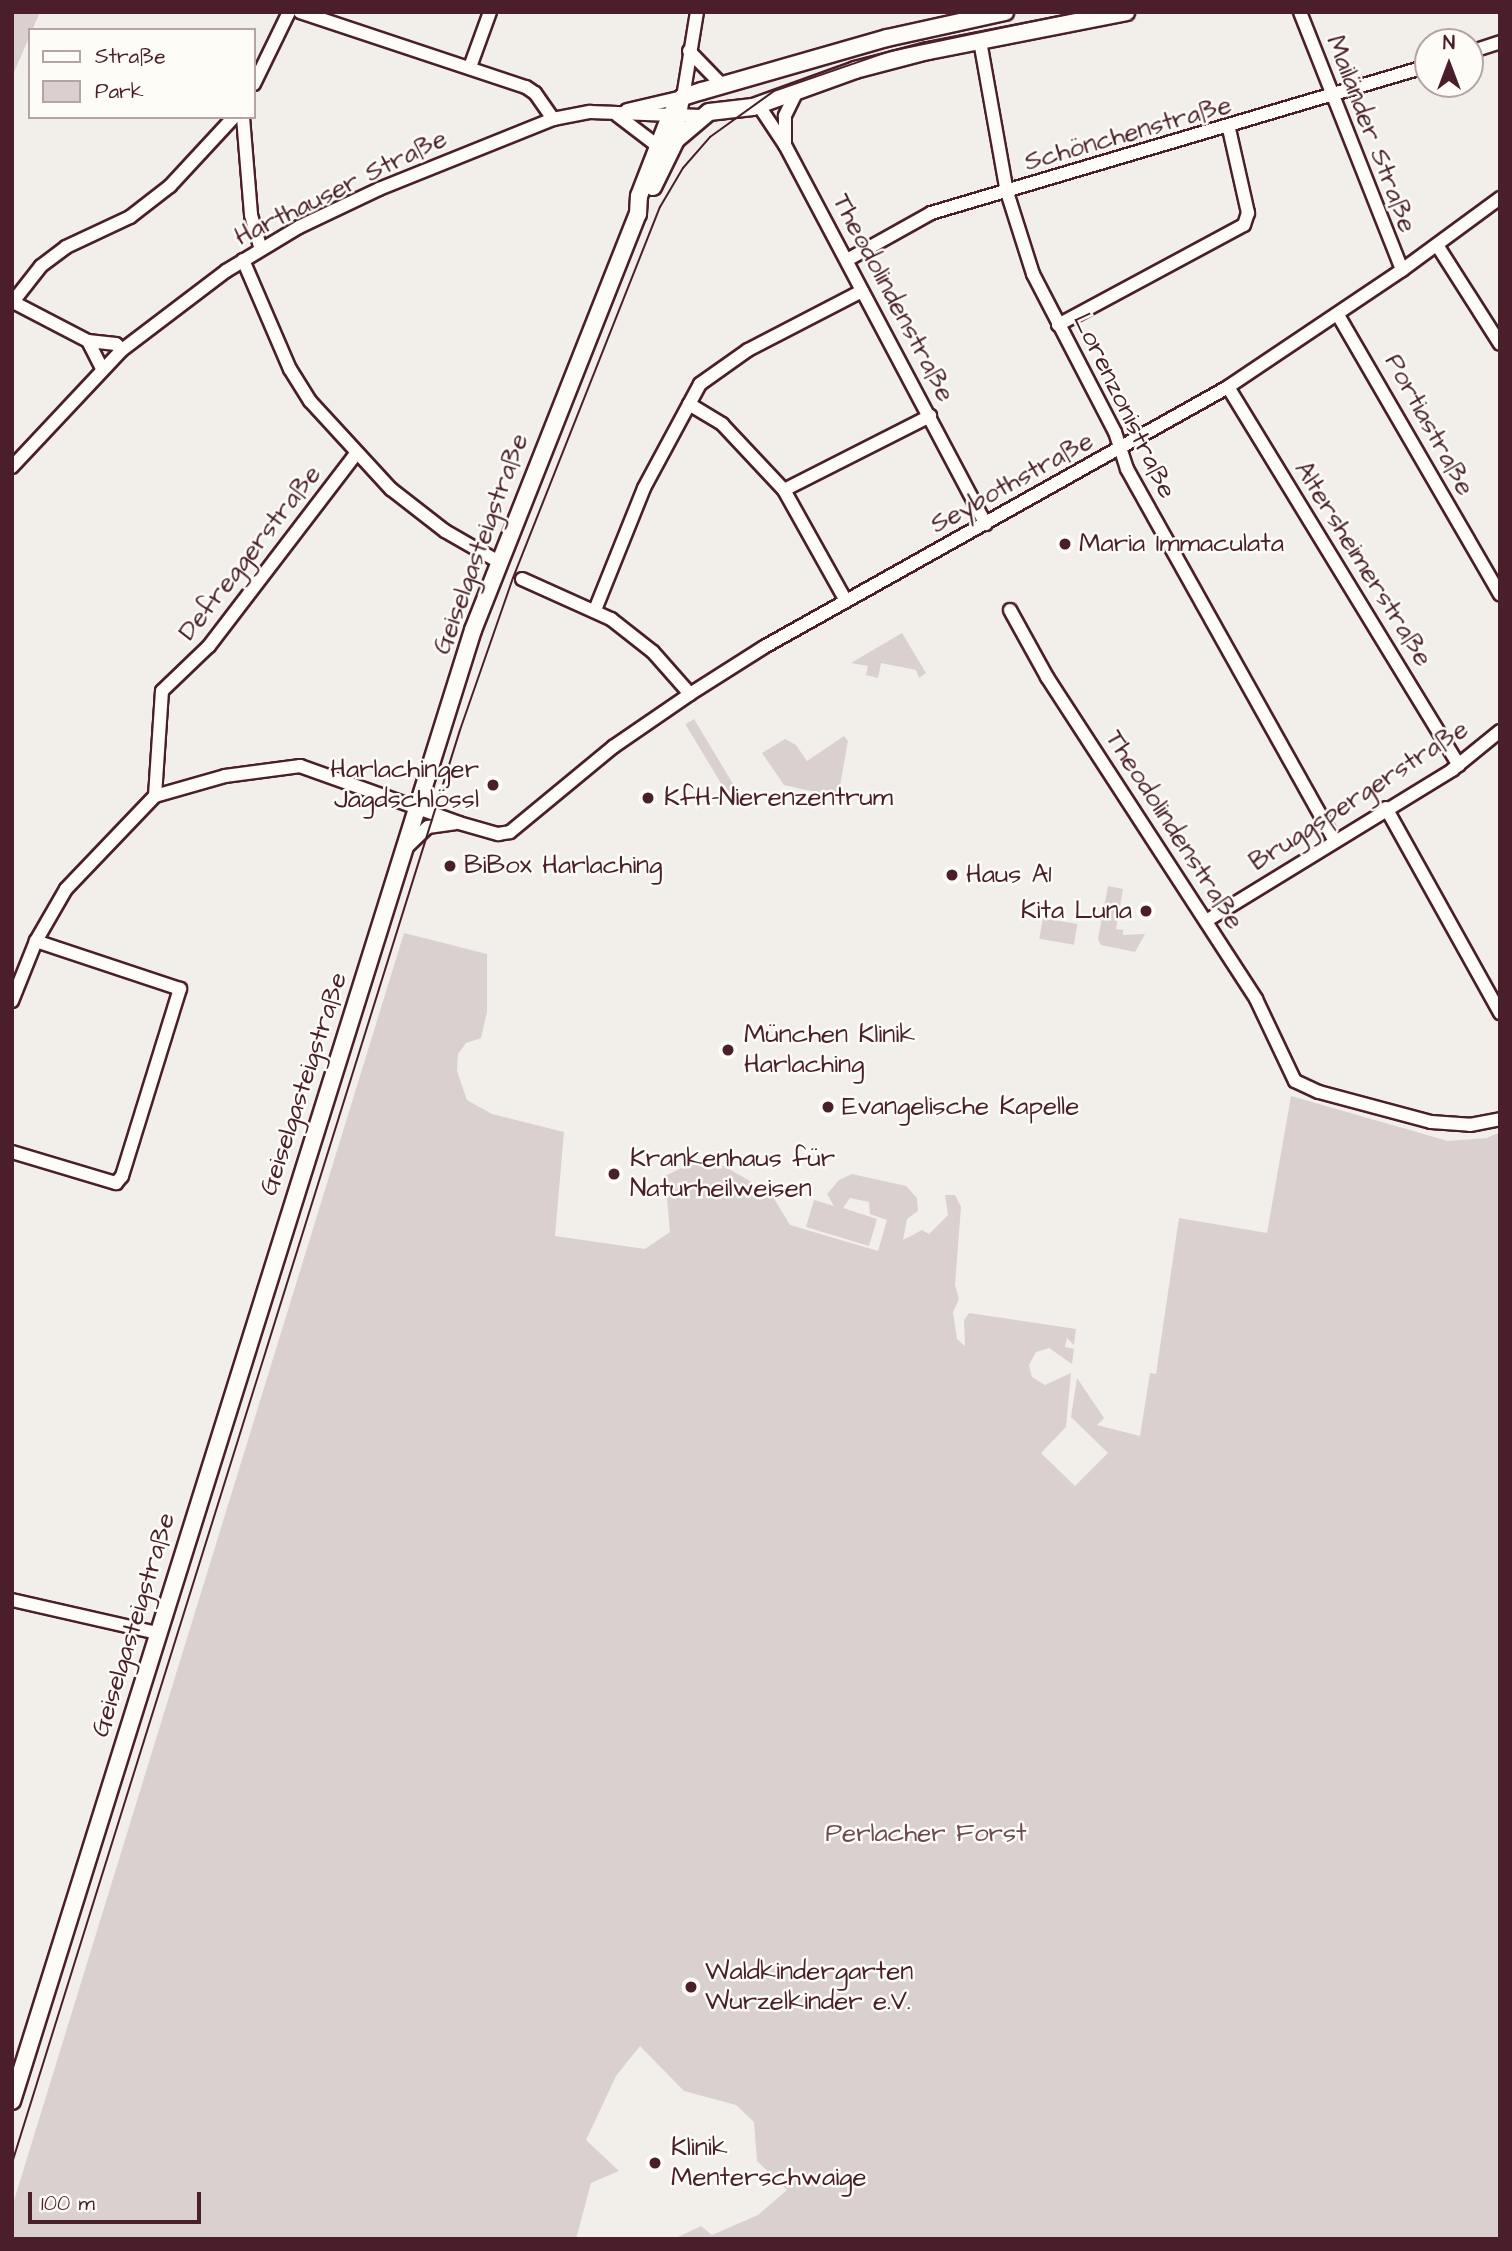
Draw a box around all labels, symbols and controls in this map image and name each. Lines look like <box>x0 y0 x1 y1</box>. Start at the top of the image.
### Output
legend <box>28 28 256 119</box>
north arrow <box>1414 28 1484 98</box>
text: N <box>1443 30 1455 57</box>
street label: Mailänder Straße <box>1319 31 1423 237</box>
text: Straße <box>95 42 166 71</box>
text: Park <box>95 77 144 106</box>
street label: Schönchenstraße <box>1021 90 1235 178</box>
street label: Harthauser Straße <box>230 123 452 253</box>
street label: Theodolindenstraße <box>825 189 961 407</box>
street label: Lorenzonistraße <box>1066 308 1182 504</box>
street label: Portiastraße <box>1377 349 1481 501</box>
street label: Seybothstraße <box>925 425 1099 541</box>
street label: Geiselgasteigstraße <box>427 429 535 659</box>
street label: Altersheimerstraße <box>1287 456 1439 672</box>
street label: Defreggerstraße <box>172 459 328 647</box>
place label: Maria Immaculata <box>1079 528 1284 560</box>
marker: Maria Immaculata <box>1057 536 1073 552</box>
street label: Bruggspergerstraße <box>1244 714 1474 878</box>
street label: Theodolindenstraße <box>1098 725 1250 935</box>
place label: Harlachinger Jagdschlössl <box>330 754 479 816</box>
marker: Harlachinger Jagdschlössl <box>485 777 501 793</box>
place label: KfH-Nierenzentrum <box>664 782 893 814</box>
marker: KfH-Nierenzentrum <box>638 788 658 808</box>
place label: BiBox Harlaching <box>464 850 662 882</box>
marker: BiBox Harlaching <box>442 858 458 874</box>
place label: Haus A1 <box>966 859 1052 891</box>
marker: Haus A1 <box>944 867 960 883</box>
place label: Kita Luna <box>1021 895 1132 927</box>
marker: Kita Luna <box>1138 903 1154 919</box>
street label: Geiselgasteigstraße <box>253 969 355 1199</box>
place label: München Klinik Harlaching <box>744 1019 915 1080</box>
marker: München Klinik Harlaching <box>718 1040 738 1060</box>
place label: Evangelische Kapelle <box>842 1091 1079 1123</box>
marker: Evangelische Kapelle <box>820 1099 836 1115</box>
place label: Krankenhaus für Naturheilweisen <box>630 1143 835 1204</box>
marker: Krankenhaus für Naturheilweisen <box>604 1164 624 1184</box>
street label: Geiselgasteigstraße <box>85 1509 183 1741</box>
park label: Perlacher Forst <box>826 1818 1026 1850</box>
place label: Waldkindergarten Wurzelkinder e.V. <box>705 1956 913 2018</box>
marker: Waldkindergarten Wurzelkinder e.V. <box>683 1979 699 1995</box>
place label: Klinik Menterschwaige <box>671 2132 867 2194</box>
marker: Klinik Menterschwaige <box>645 2153 665 2173</box>
scale bar <box>32 2178 205 2222</box>
text: 100 m <box>41 2189 95 2218</box>

